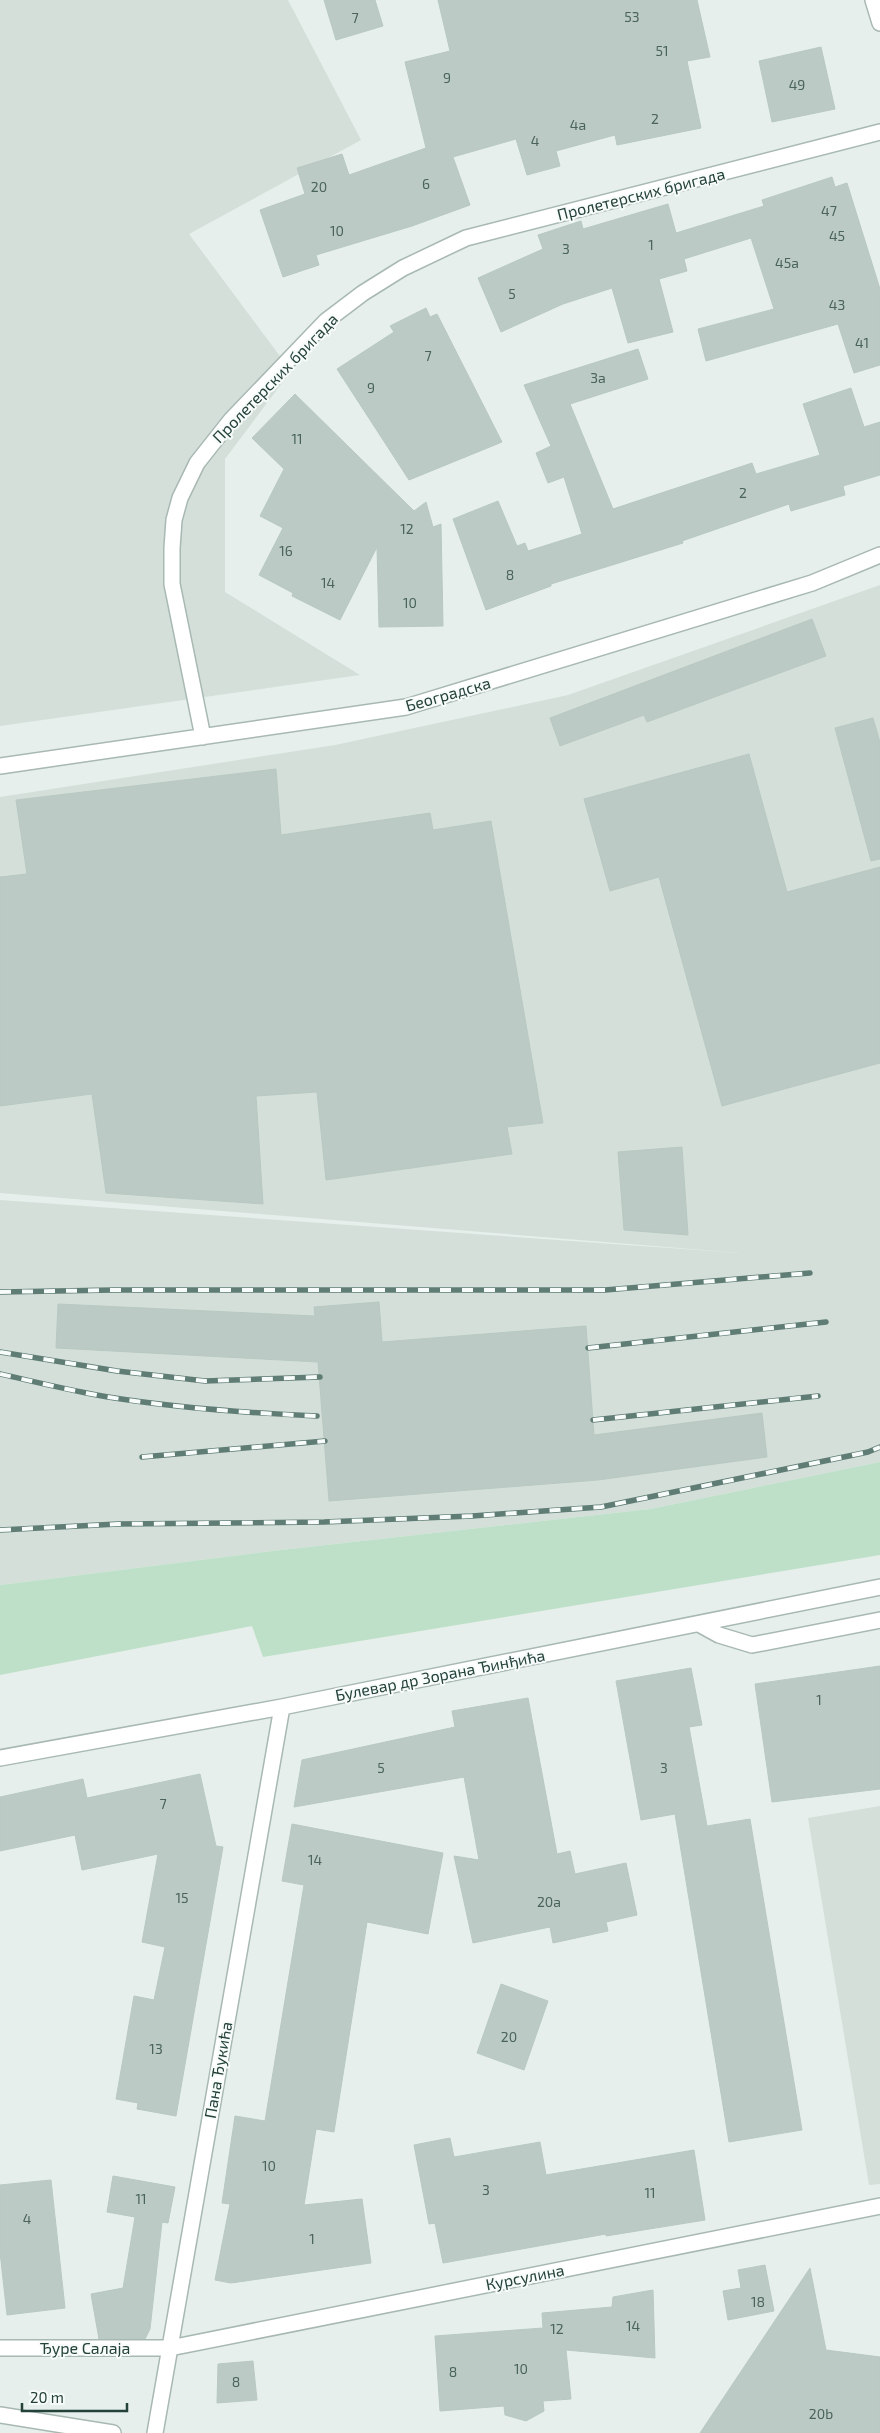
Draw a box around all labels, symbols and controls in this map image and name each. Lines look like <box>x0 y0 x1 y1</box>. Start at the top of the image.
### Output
house number: 53 <box>624 8 640 25</box>
house number: 7 <box>351 9 359 26</box>
house number: 51 <box>655 42 669 59</box>
house number: 9 <box>443 69 451 86</box>
house number: 49 <box>789 76 805 93</box>
house number: 2 <box>651 110 659 127</box>
house number: 4a <box>570 116 586 133</box>
house number: 4 <box>531 132 539 149</box>
street label: Пролетерских бригада <box>555 163 727 224</box>
house number: 6 <box>422 175 430 192</box>
house number: 20 <box>311 178 327 195</box>
house number: 47 <box>821 202 837 219</box>
house number: 10 <box>330 222 344 239</box>
house number: 45 <box>829 227 845 244</box>
house number: 1 <box>648 236 654 253</box>
house number: 3 <box>562 240 570 257</box>
house number: 45a <box>775 254 799 271</box>
house number: 5 <box>508 285 516 302</box>
house number: 43 <box>829 296 845 313</box>
street label: Пролетерских бригада <box>208 309 341 446</box>
house number: 41 <box>855 334 869 351</box>
house number: 7 <box>424 347 432 364</box>
house number: 3a <box>590 369 606 386</box>
house number: 9 <box>367 379 375 396</box>
house number: 11 <box>291 430 303 447</box>
house number: 2 <box>739 484 747 501</box>
house number: 12 <box>400 520 414 537</box>
house number: 16 <box>279 542 293 559</box>
house number: 8 <box>506 566 514 583</box>
house number: 14 <box>321 574 335 591</box>
house number: 10 <box>403 594 417 611</box>
street label: Београдска <box>403 672 493 715</box>
street label: Булевар др Зорана Ђинђића <box>333 1645 547 1705</box>
house number: 1 <box>816 1691 822 1708</box>
house number: 5 <box>377 1759 385 1776</box>
house number: 3 <box>660 1759 668 1776</box>
house number: 7 <box>159 1795 167 1812</box>
house number: 14 <box>308 1851 322 1868</box>
house number: 15 <box>175 1889 189 1906</box>
house number: 20a <box>537 1893 561 1910</box>
street label: Пана Ђукића <box>200 2020 236 2120</box>
house number: 20 <box>501 2028 517 2045</box>
house number: 13 <box>149 2040 163 2057</box>
house number: 10 <box>262 2157 276 2174</box>
house number: 3 <box>482 2181 490 2198</box>
house number: 11 <box>644 2184 656 2201</box>
house number: 11 <box>135 2190 147 2207</box>
house number: 4 <box>23 2210 31 2227</box>
house number: 1 <box>309 2230 315 2247</box>
street label: Курсулина <box>484 2260 566 2294</box>
house number: 18 <box>751 2293 765 2310</box>
house number: 14 <box>626 2317 640 2334</box>
house number: 12 <box>550 2320 564 2337</box>
street label: Ђуре Салаја <box>40 2338 130 2358</box>
house number: 10 <box>514 2360 528 2377</box>
house number: 8 <box>449 2363 457 2380</box>
house number: 8 <box>232 2373 240 2390</box>
scale bar <box>22 2380 128 2412</box>
text: 20 m <box>30 2388 64 2406</box>
house number: 20b <box>809 2405 833 2422</box>

